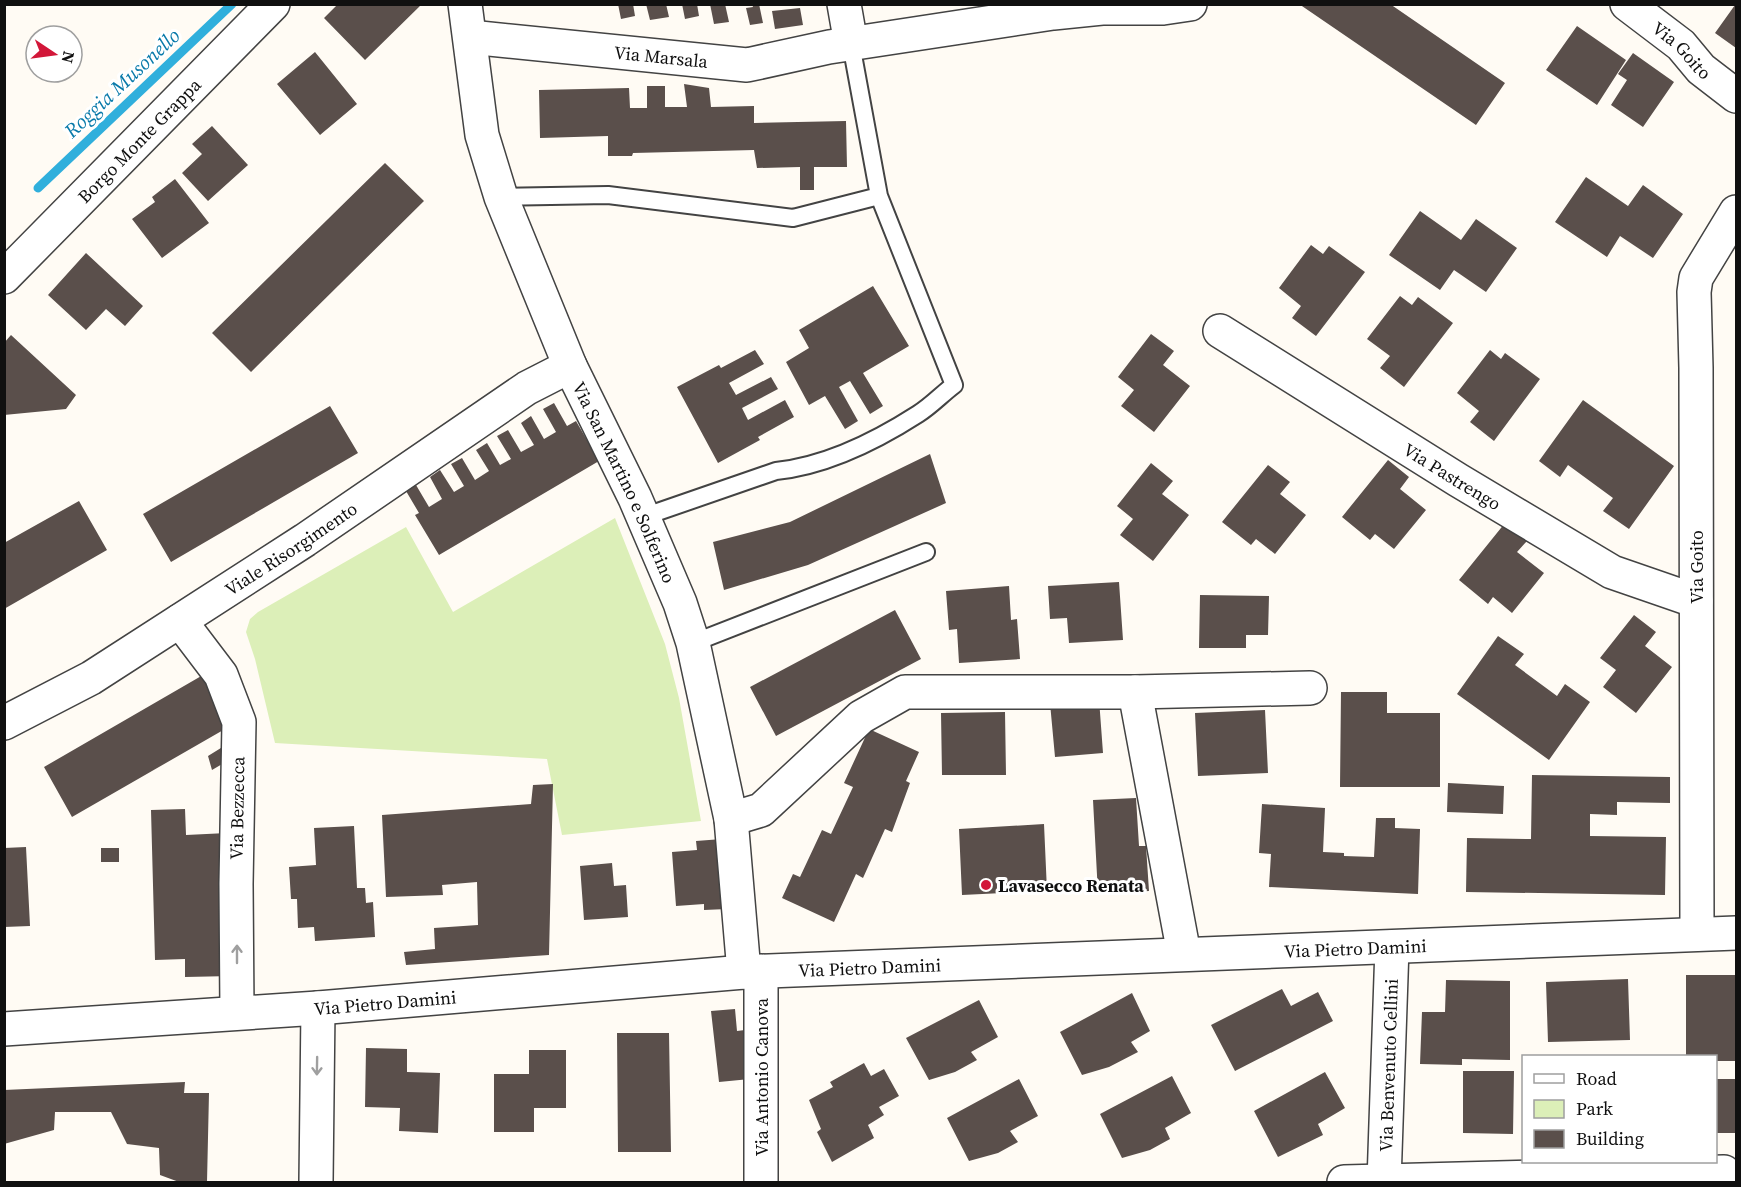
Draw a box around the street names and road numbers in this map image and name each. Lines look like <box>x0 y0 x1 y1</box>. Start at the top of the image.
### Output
street label: Via Goito <box>1647 15 1716 85</box>
street label: Via Marsala <box>613 39 710 74</box>
street label: Borgo Monte Grappa <box>72 72 207 208</box>
street label: Via San Martino e Solferino <box>567 377 682 587</box>
street label: Via Pastrengo <box>1399 437 1506 516</box>
street label: Viale Risorgimento <box>220 496 362 601</box>
street label: Via Goito <box>1684 530 1709 604</box>
street label: Via Bezzecca <box>224 755 250 860</box>
street label: Via Pietro Damini <box>1283 933 1427 963</box>
street label: Via Pietro Damini <box>798 952 942 982</box>
street label: Via Benvenuto Cellini <box>1373 978 1403 1152</box>
street label: Via Pietro Damini <box>313 984 457 1021</box>
street label: Via Antonio Canova <box>749 997 774 1156</box>

